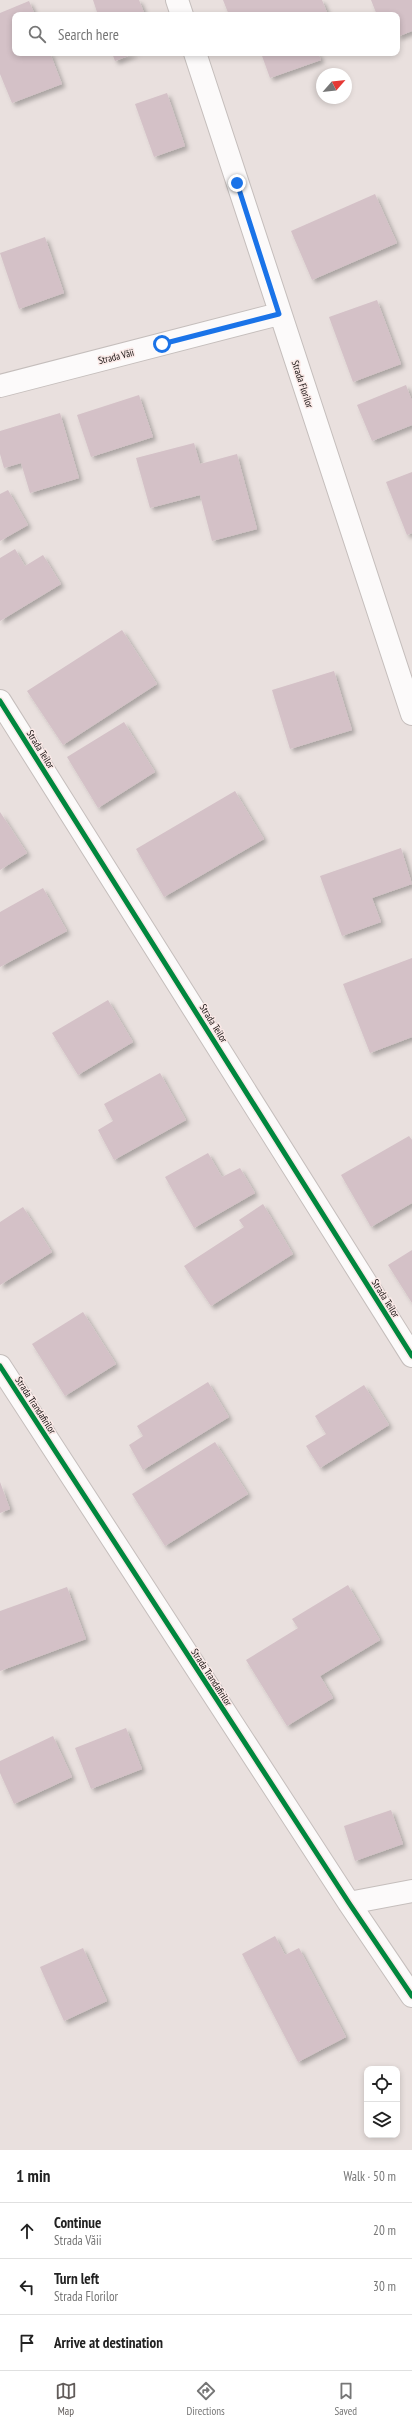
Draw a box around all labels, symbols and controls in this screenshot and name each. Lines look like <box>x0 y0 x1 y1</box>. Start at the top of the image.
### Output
search box <box>12 12 400 56</box>
icon: search <box>26 23 48 45</box>
text: Search here <box>58 25 119 44</box>
north arrow <box>316 68 352 104</box>
route end <box>228 174 246 192</box>
route start <box>153 335 171 353</box>
street label: Strada Văii <box>97 346 135 367</box>
street label: Strada Florilor <box>289 359 316 410</box>
street label: Strada Teilor <box>24 728 58 771</box>
street label: Strada Teilor <box>197 1002 231 1045</box>
street label: Strada Teilor <box>369 1277 403 1320</box>
street label: Strada Trandafirilor <box>12 1374 59 1437</box>
street label: Strada Trandafirilor <box>188 1646 235 1709</box>
map controls <box>364 2066 400 2138</box>
button: locate <box>364 2066 400 2102</box>
button: layers <box>364 2102 400 2138</box>
text: 1 min <box>16 2165 50 2187</box>
text: Walk · 50 m <box>344 2168 396 2185</box>
text: Continue <box>54 2213 101 2232</box>
icon: ahead <box>16 2220 38 2242</box>
text: 20 m <box>373 2222 396 2239</box>
text: Strada Văii <box>54 2232 102 2249</box>
text: Turn left <box>54 2269 99 2288</box>
icon: left <box>16 2276 38 2298</box>
text: 30 m <box>373 2278 396 2295</box>
text: Strada Florilor <box>54 2288 118 2305</box>
icon: arrive <box>16 2332 38 2354</box>
text: Arrive at destination <box>54 2333 163 2352</box>
tab: Map <box>55 2380 77 2418</box>
tab: Directions <box>187 2380 225 2418</box>
tab: Saved <box>334 2380 357 2418</box>

